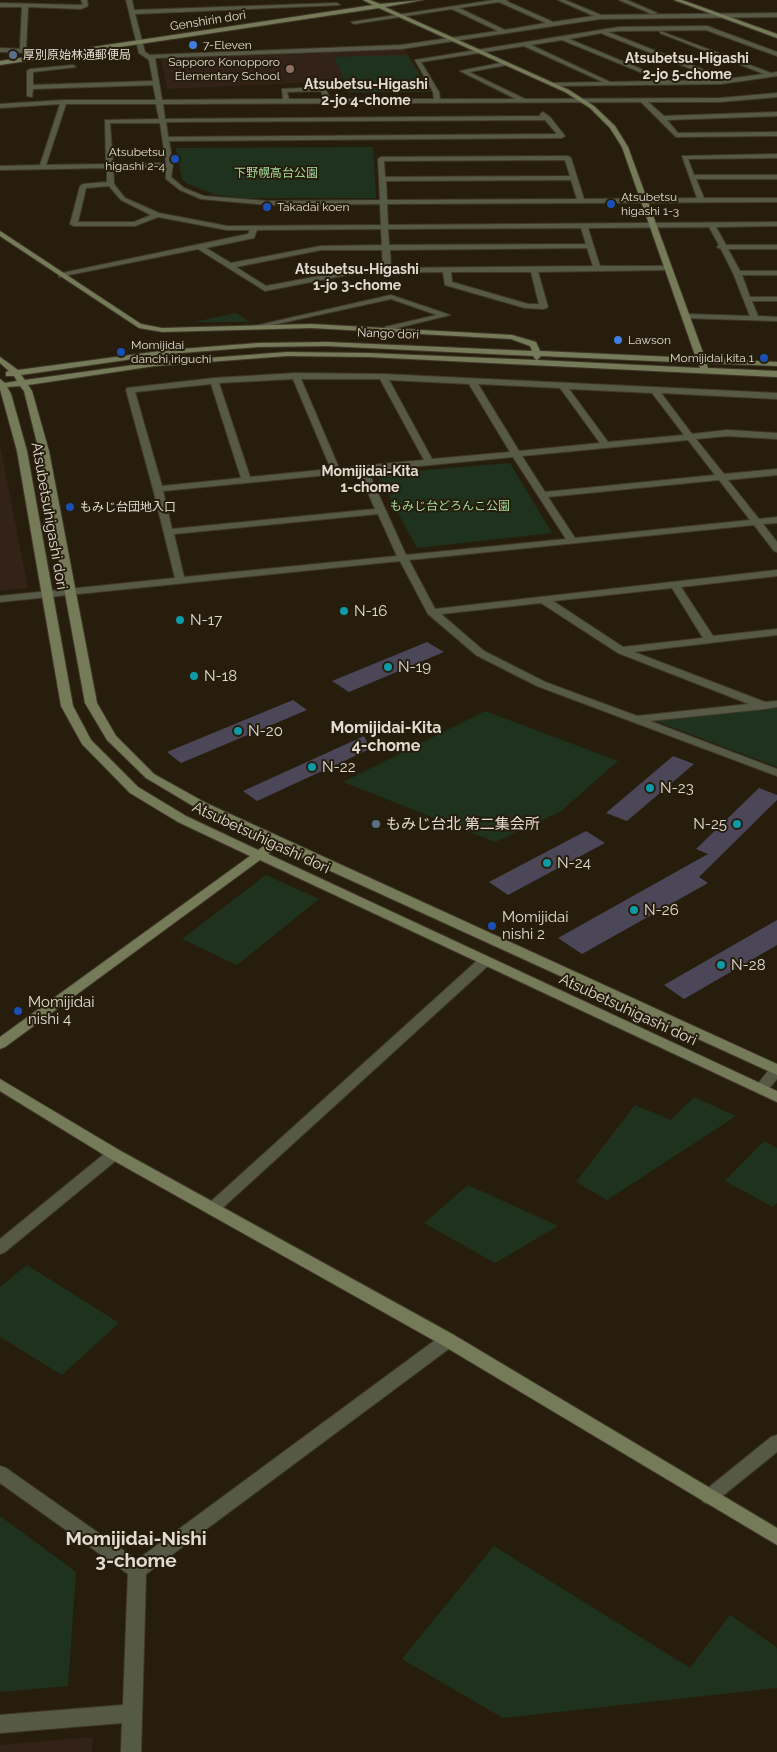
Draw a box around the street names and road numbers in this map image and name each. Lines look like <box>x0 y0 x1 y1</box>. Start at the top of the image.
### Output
street label: Genshirin dori <box>169 8 247 34</box>
street label: Nango dori <box>357 326 419 342</box>
street label: Atsubetsuhigashi dori <box>27 441 71 591</box>
street label: Atsubetsuhigashi dori <box>189 798 333 878</box>
street label: Atsubetsuhigashi dori <box>556 970 700 1050</box>

